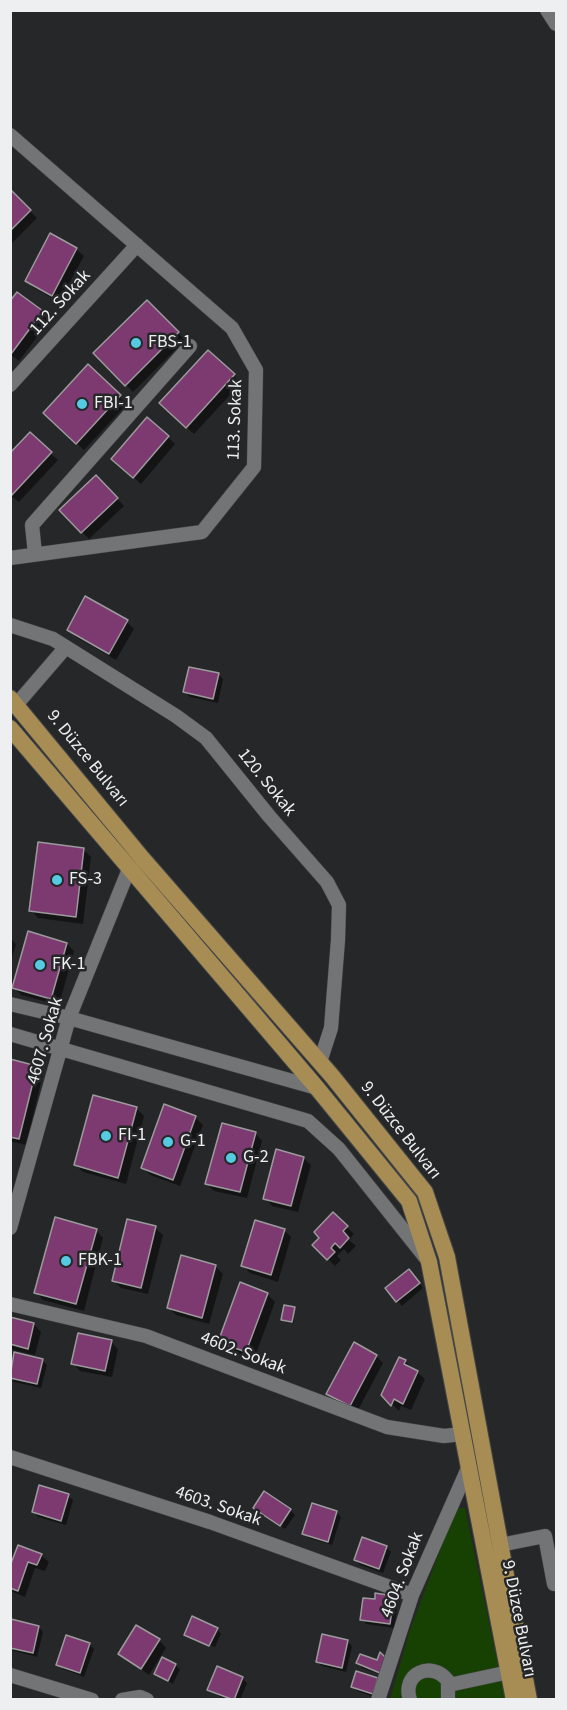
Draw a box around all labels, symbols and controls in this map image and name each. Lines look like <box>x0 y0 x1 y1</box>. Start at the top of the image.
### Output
street label: 112. Sokak <box>26 266 96 340</box>
place label: FBS-1 <box>148 332 192 354</box>
marker: FBS-1 <box>129 336 143 350</box>
street label: 113. Sokak <box>224 379 248 461</box>
place label: FBI-1 <box>94 393 133 415</box>
marker: FBI-1 <box>75 397 89 411</box>
street label: 9. Düzce Bulvarı <box>41 706 133 812</box>
street label: 120. Sokak <box>232 745 300 821</box>
place label: FS-3 <box>69 869 102 891</box>
marker: FS-3 <box>50 873 64 887</box>
place label: FK-1 <box>52 954 85 976</box>
marker: FK-1 <box>33 958 47 972</box>
street label: 4607. Sokak <box>23 995 69 1087</box>
street label: 9. Düzce Bulvarı <box>355 1078 445 1184</box>
place label: FI-1 <box>118 1125 146 1147</box>
marker: FI-1 <box>99 1129 113 1143</box>
place label: G-1 <box>180 1131 206 1153</box>
marker: G-1 <box>161 1135 175 1149</box>
place label: G-2 <box>243 1147 269 1169</box>
marker: G-2 <box>224 1151 238 1165</box>
place label: FBK-1 <box>78 1250 122 1272</box>
marker: FBK-1 <box>59 1254 73 1268</box>
street label: 4602. Sokak <box>197 1328 289 1380</box>
street label: 4603. Sokak <box>172 1482 264 1532</box>
street label: 4604. Sokak <box>377 1529 429 1621</box>
street label: 9. Düzce Bulvarı <box>496 1559 540 1679</box>

